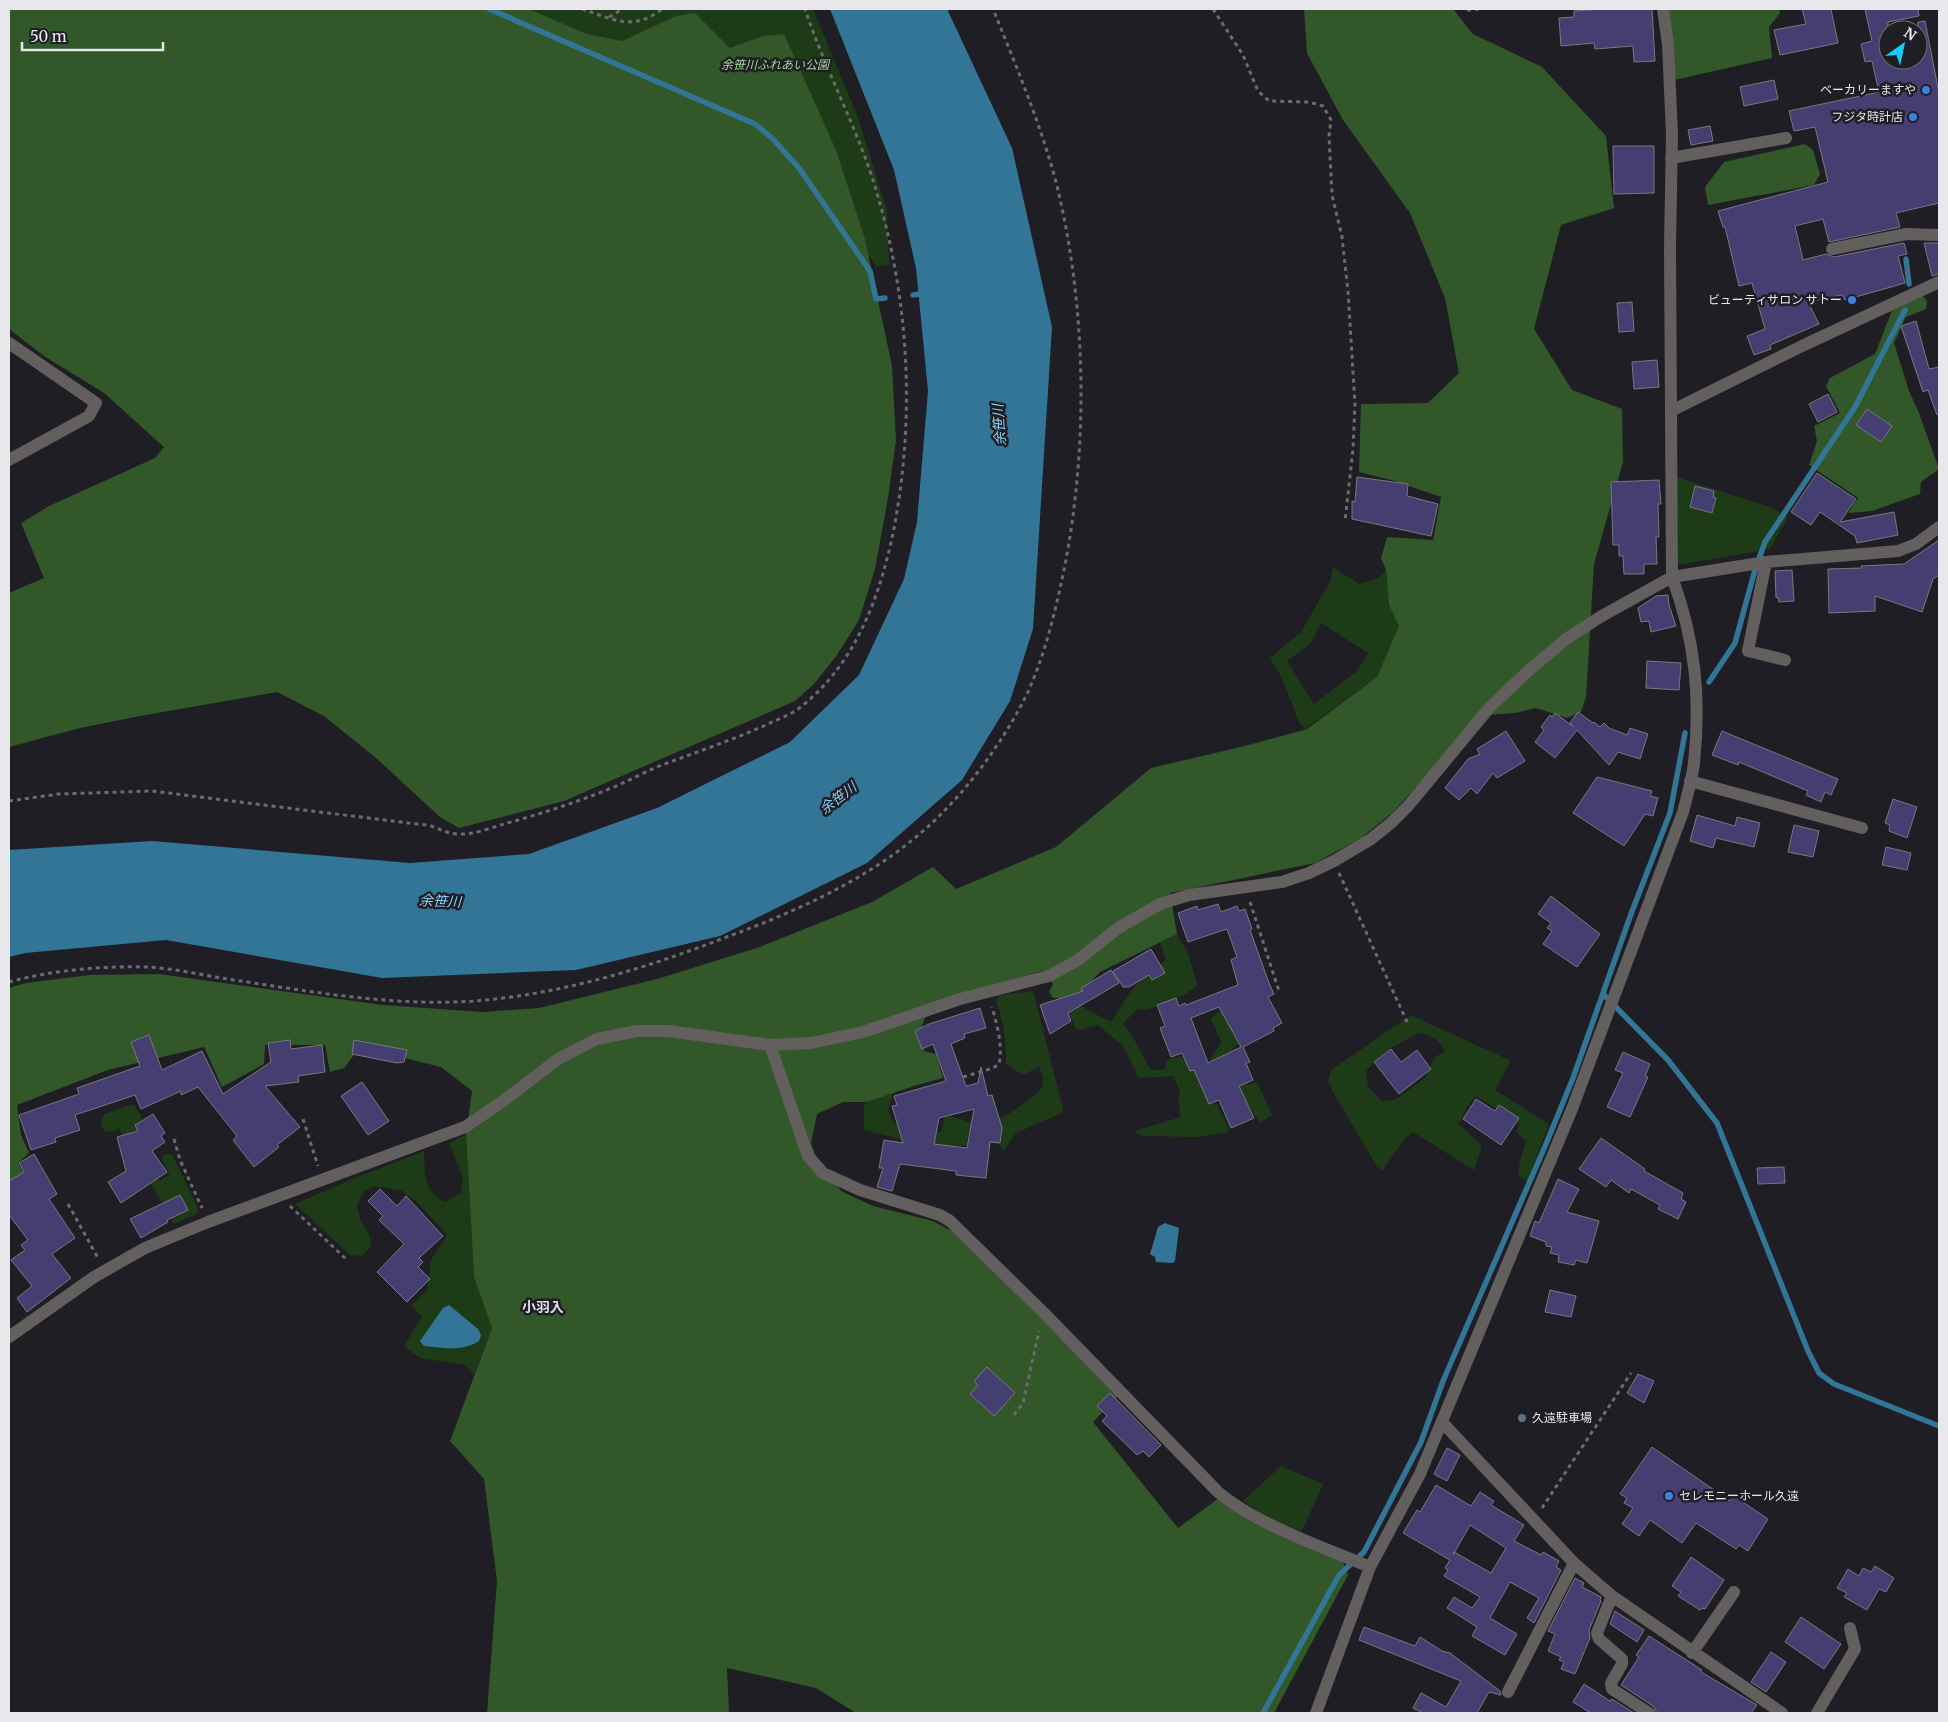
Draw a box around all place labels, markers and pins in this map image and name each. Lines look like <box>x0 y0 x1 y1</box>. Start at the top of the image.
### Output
place label: ベーカリーますや <box>1820 82 1916 97</box>
marker: ベーカリーますや <box>1920 84 1932 96</box>
place label: フジタ時計店 <box>1831 109 1903 124</box>
marker: フジタ時計店 <box>1907 111 1919 123</box>
place label: ビューティサロン サトー <box>1708 292 1842 307</box>
marker: ビューティサロン サトー <box>1846 294 1858 306</box>
place label: 久遠駐車場 <box>1532 1410 1592 1425</box>
marker: 久遠駐車場 <box>1516 1412 1528 1424</box>
place label: セレモニーホール久遠 <box>1679 1488 1799 1503</box>
marker: セレモニーホール久遠 <box>1663 1490 1675 1502</box>

